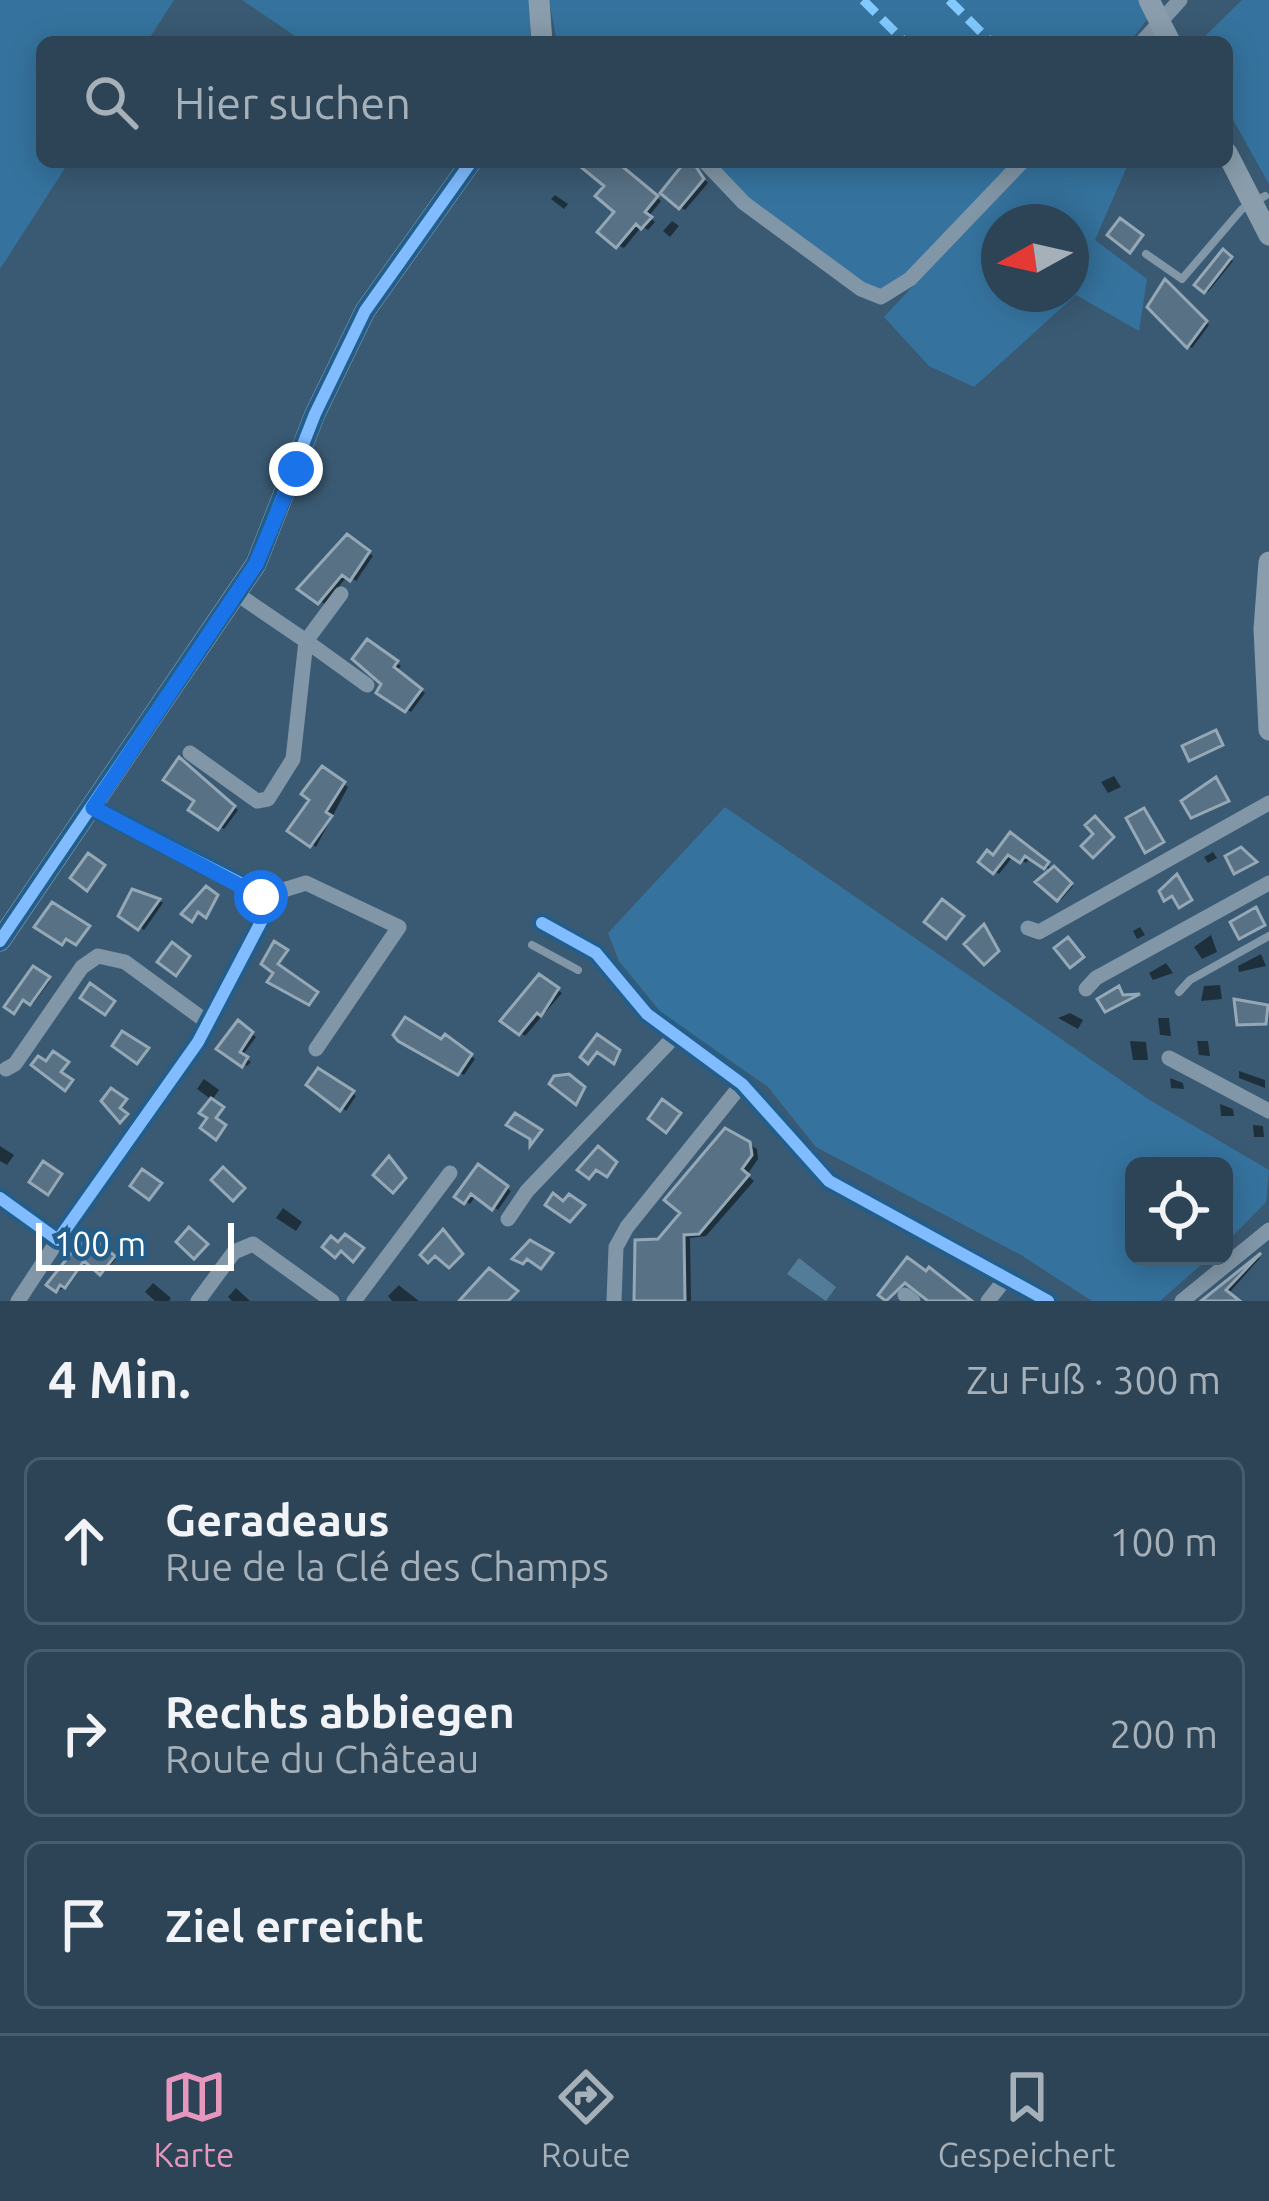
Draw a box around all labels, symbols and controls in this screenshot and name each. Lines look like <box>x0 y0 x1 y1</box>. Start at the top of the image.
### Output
search box <box>36 36 1233 168</box>
icon: search <box>78 69 144 135</box>
text: Hier suchen <box>174 77 411 128</box>
north arrow <box>981 204 1089 312</box>
route end <box>269 442 323 496</box>
route start <box>234 870 288 924</box>
map controls <box>1125 1157 1233 1265</box>
button: locate <box>1125 1157 1233 1265</box>
scale bar <box>36 1217 234 1270</box>
text: 100 m <box>54 1225 146 1262</box>
text: 4 Min. <box>48 1350 191 1408</box>
text: Zu Fuß · 300 m <box>966 1358 1221 1401</box>
text: Geradeaus <box>165 1494 390 1545</box>
icon: ahead <box>51 1508 117 1574</box>
text: 100 m <box>1109 1520 1218 1563</box>
text: Rue de la Clé des Champs <box>165 1545 609 1588</box>
text: Rechts abbiegen <box>165 1686 515 1737</box>
icon: right <box>51 1700 117 1766</box>
text: 200 m <box>1109 1712 1218 1755</box>
text: Route du Château <box>165 1737 479 1780</box>
icon: arrive <box>51 1892 117 1958</box>
text: Ziel erreicht <box>165 1900 424 1951</box>
tab: Karte <box>153 2064 234 2173</box>
tab: Route <box>541 2064 631 2173</box>
tab: Gespeichert <box>938 2064 1116 2173</box>

